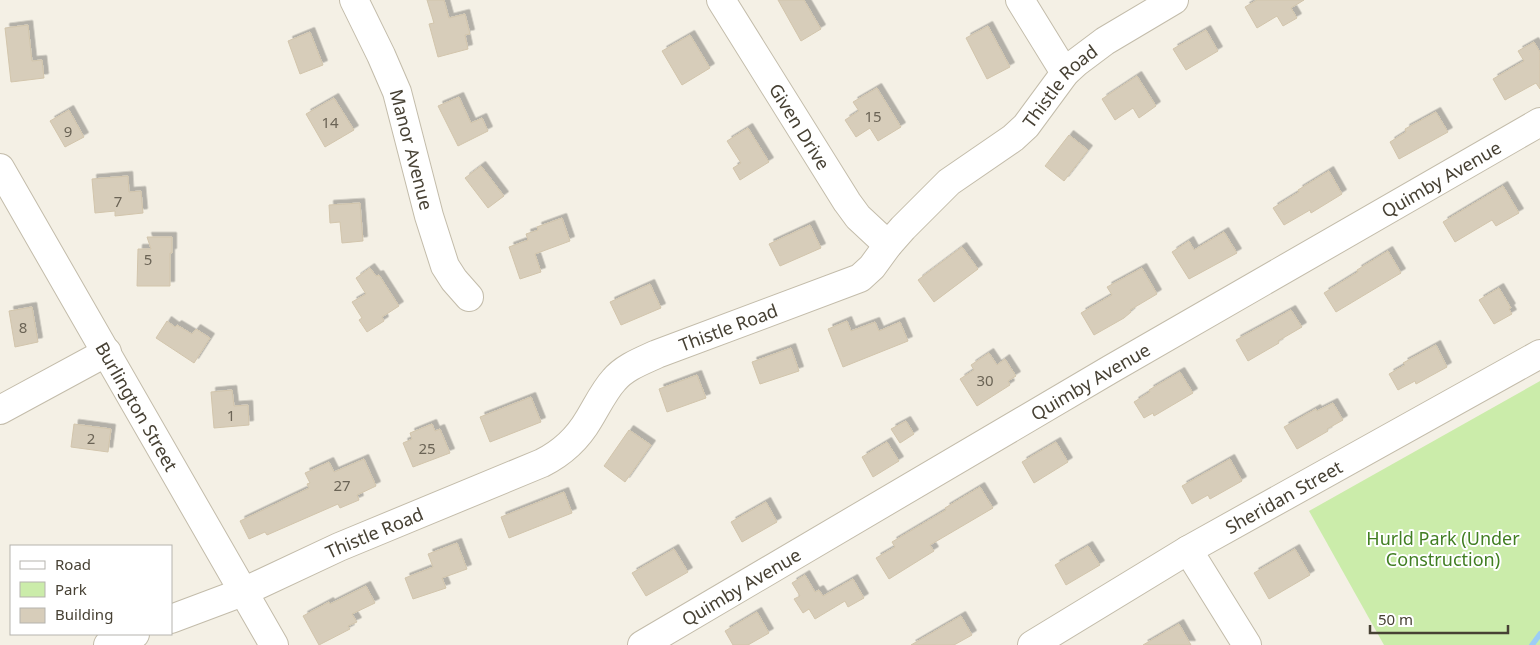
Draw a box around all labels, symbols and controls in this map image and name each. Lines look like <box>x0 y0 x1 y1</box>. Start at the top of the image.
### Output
street label: Thistle Road <box>1017 39 1102 132</box>
street label: Given Drive <box>764 79 836 174</box>
street label: Manor Avenue <box>385 87 439 212</box>
house number: 15 <box>864 106 882 126</box>
house number: 14 <box>321 112 339 132</box>
house number: 9 <box>64 121 72 141</box>
street label: Quimby Avenue <box>1377 135 1505 223</box>
house number: 7 <box>114 191 122 211</box>
house number: 5 <box>144 249 152 269</box>
street label: Thistle Road <box>675 298 781 357</box>
house number: 8 <box>19 317 27 337</box>
street label: Burlington Street <box>90 337 184 476</box>
street label: Quimby Avenue <box>1026 337 1154 426</box>
house number: 30 <box>976 370 994 390</box>
house number: 1 <box>227 405 235 425</box>
house number: 2 <box>87 428 95 448</box>
house number: 25 <box>418 438 436 458</box>
street label: Sheridan Street <box>1221 454 1347 539</box>
house number: 27 <box>333 475 351 495</box>
street label: Thistle Road <box>321 502 427 564</box>
park label: Hurld Park (Under Construction) <box>1366 526 1520 571</box>
street label: Quimby Avenue <box>677 542 805 631</box>
legend <box>10 545 172 635</box>
text: Road <box>55 554 91 574</box>
text: Park <box>55 579 87 599</box>
scale bar <box>1370 602 1508 634</box>
text: Building <box>55 604 113 624</box>
text: 50 m <box>1378 609 1413 629</box>

